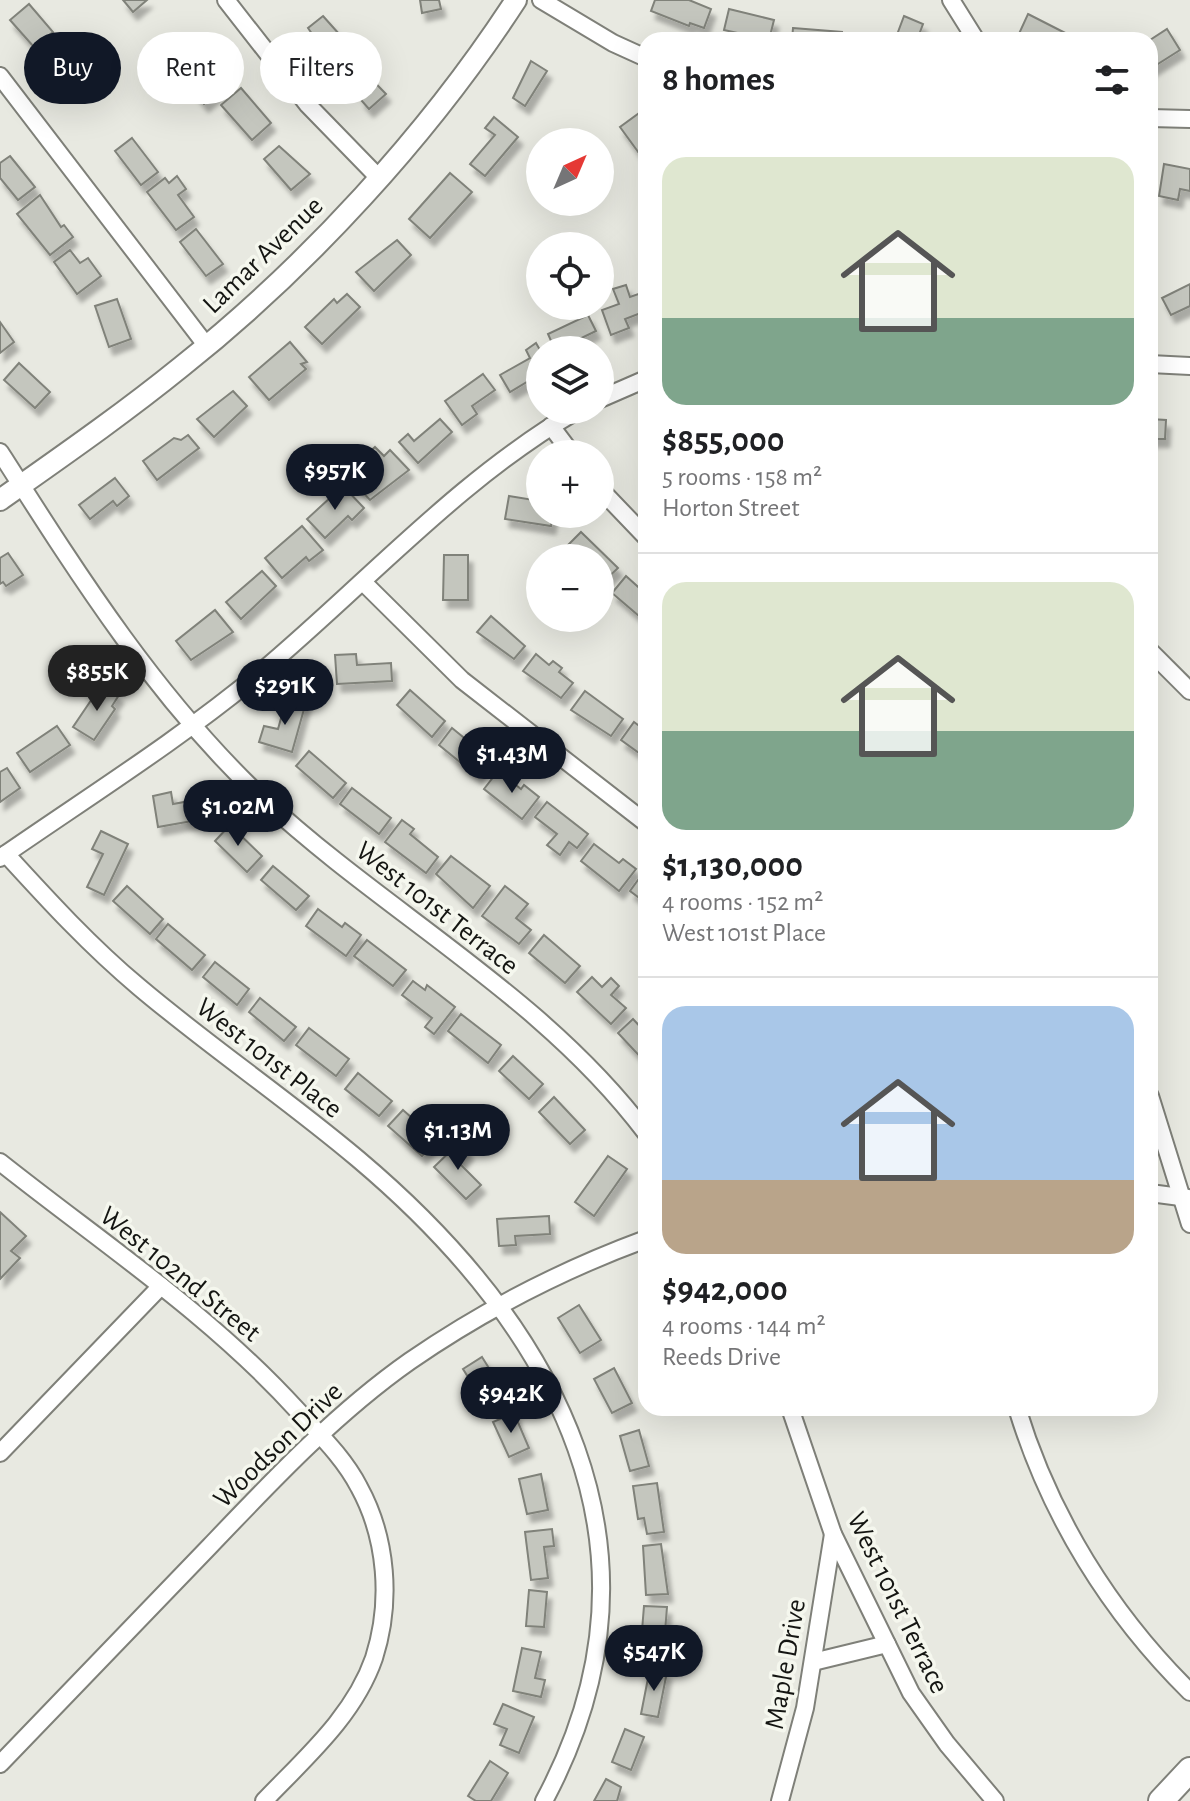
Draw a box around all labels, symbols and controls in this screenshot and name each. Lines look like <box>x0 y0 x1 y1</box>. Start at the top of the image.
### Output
chip: Buy <box>24 32 121 104</box>
chip: Rent <box>137 32 244 104</box>
chip: Filters <box>260 32 382 104</box>
icon: filters <box>1090 58 1134 102</box>
text: 8 homes <box>662 63 775 97</box>
north arrow <box>526 128 614 216</box>
map controls <box>526 128 614 632</box>
street label: Lamar Avenue <box>198 192 329 319</box>
icon: home <box>826 209 970 353</box>
button: locate <box>526 232 614 320</box>
button: layers <box>526 336 614 424</box>
text: $855,000 <box>662 424 784 458</box>
button: + <box>526 440 614 528</box>
pin: $957K <box>279 444 391 512</box>
text: $957K <box>304 457 366 483</box>
text: 5 rooms · 158 m² <box>662 464 822 490</box>
text: Horton Street <box>662 495 800 521</box>
button: − <box>526 544 614 632</box>
icon: home <box>826 634 970 778</box>
pin: $855K <box>41 645 153 713</box>
text: $855K <box>66 658 128 684</box>
pin: $291K <box>229 659 341 727</box>
text: $291K <box>254 672 316 698</box>
pin: $1.43M <box>447 727 577 795</box>
text: $1.43M <box>476 740 548 766</box>
pin: $1.02M <box>173 780 303 848</box>
text: $1.02M <box>201 793 275 819</box>
street label: West 101st Terrace <box>350 837 523 980</box>
text: $1,130,000 <box>662 849 803 883</box>
text: 4 rooms · 152 m² <box>662 889 823 915</box>
text: West 101st Place <box>662 920 826 946</box>
street label: West 101st Place <box>191 993 347 1124</box>
icon: home <box>826 1058 970 1202</box>
pin: $1.13M <box>393 1104 523 1172</box>
text: $1.13M <box>424 1117 492 1143</box>
street label: West 102nd Street <box>94 1202 265 1348</box>
text: $942,000 <box>662 1273 788 1307</box>
text: 4 rooms · 144 m² <box>662 1313 826 1339</box>
text: Reeds Drive <box>662 1344 781 1370</box>
pin: $942K <box>455 1367 567 1435</box>
street label: Woodson Drive <box>209 1377 348 1513</box>
text: $942K <box>479 1380 543 1406</box>
street label: West 101st Terrace <box>841 1508 953 1698</box>
street label: Maple Drive <box>761 1597 811 1732</box>
pin: $547K <box>598 1625 710 1693</box>
text: $547K <box>623 1638 685 1664</box>

